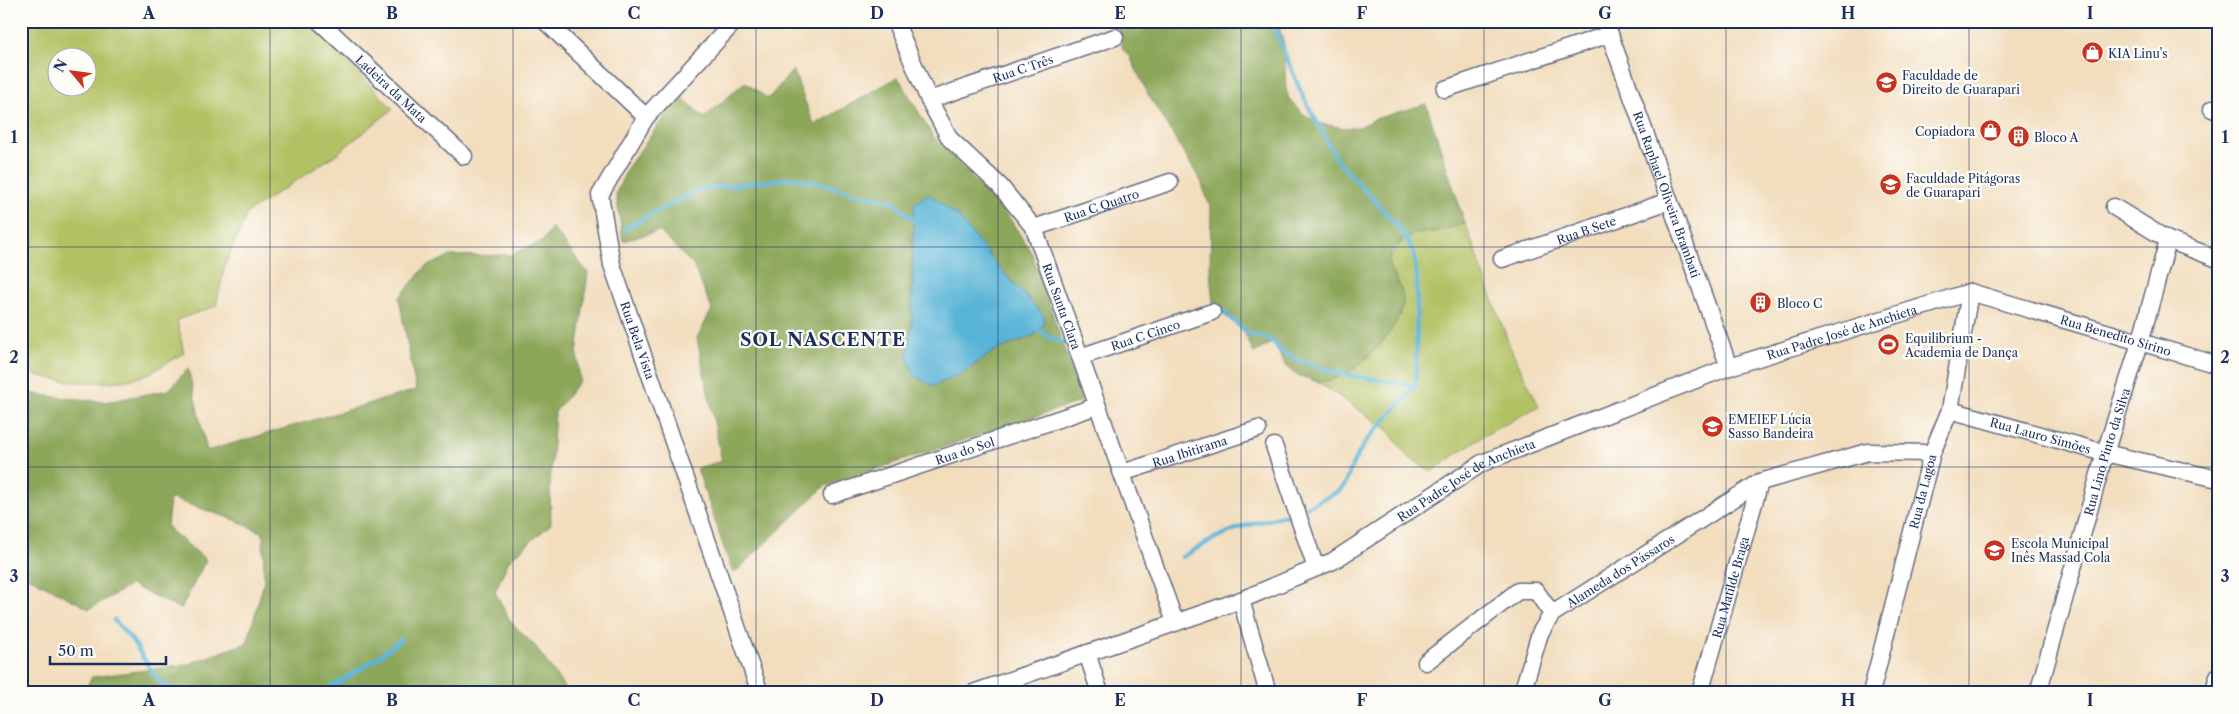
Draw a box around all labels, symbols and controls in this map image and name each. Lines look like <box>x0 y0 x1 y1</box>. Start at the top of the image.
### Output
text: A <box>142 3 156 23</box>
text: B <box>386 3 398 23</box>
text: C <box>628 3 640 23</box>
text: D <box>870 3 884 23</box>
text: E <box>1114 3 1126 23</box>
text: F <box>1357 3 1368 23</box>
text: G <box>1598 3 1612 23</box>
text: H <box>1841 3 1855 23</box>
text: I <box>2087 3 2094 23</box>
shop icon: KIA Linu's <box>2080 41 2104 65</box>
place label: KIA Linu's <box>2108 46 2168 61</box>
north arrow <box>48 48 98 98</box>
street label: Rua C Três <box>991 51 1055 85</box>
street label: Ladeira da Mata <box>353 52 431 126</box>
text: N <box>50 56 71 75</box>
place label: Faculdade de Direito de Guarapari <box>1902 68 2020 97</box>
school or university icon: Faculdade de Direito de Guarapari <box>1874 70 1898 94</box>
street label: Rua Raphael Oliveira Brambati <box>1630 109 1704 280</box>
shop icon: Copiadora <box>1979 119 2003 143</box>
place label: Copiadora <box>1915 124 1976 139</box>
building icon: Bloco A <box>2006 125 2030 149</box>
text: 1 <box>10 127 18 147</box>
text: 1 <box>2221 127 2229 147</box>
place label: Bloco A <box>2034 130 2080 145</box>
place label: Faculdade Pitágoras de Guarapari <box>1906 171 2020 200</box>
school or university icon: Faculdade Pitágoras de Guarapari <box>1878 173 1902 197</box>
street label: Rua C Quatro <box>1062 186 1141 225</box>
street label: Rua B Sete <box>1554 212 1618 247</box>
street label: Rua Santa Clara <box>1040 261 1085 352</box>
building icon: Bloco C <box>1749 291 1773 315</box>
place label: Bloco C <box>1777 296 1822 311</box>
street label: Rua Bela Vista <box>618 299 659 382</box>
street label: Rua Padre José de Anchieta <box>1765 301 1919 362</box>
street label: Rua Benedito Sirino <box>2058 311 2173 358</box>
street label: Rua C Cinco <box>1109 316 1182 353</box>
district label: SOL NASCENTE <box>740 329 906 351</box>
place label: Equilibrium - Academia de Dança <box>1904 331 2019 360</box>
sports icon: Equilibrium - Academia de Dança <box>1877 333 1901 357</box>
text: 2 <box>9 347 19 367</box>
text: 2 <box>2220 347 2230 367</box>
street label: Rua Lino Pinto da Silva <box>2080 385 2133 517</box>
place label: EMEIEF Lúcia Sasso Bandeira <box>1728 412 1814 441</box>
school or university icon: EMEIEF Lúcia Sasso Bandeira <box>1700 414 1724 438</box>
street label: Rua Lauro Simões <box>1988 414 2093 456</box>
street label: Rua Ibitirama <box>1150 432 1229 470</box>
street label: Rua do Sol <box>933 433 997 467</box>
street label: Rua Padre José de Anchieta <box>1394 435 1538 524</box>
street label: Rua da Lagoa <box>1906 452 1939 530</box>
street label: Alameda dos Pássaros <box>1563 531 1677 611</box>
street label: Rua Matilde Braga <box>1709 534 1752 640</box>
place label: Escola Municipal Inês Massad Cola <box>2011 536 2111 565</box>
school or university icon: Escola Municipal Inês Massad Cola <box>1983 538 2007 562</box>
text: 3 <box>9 566 19 586</box>
text: 3 <box>2220 566 2230 586</box>
scale bar <box>50 634 166 666</box>
text: 50 m <box>58 641 94 660</box>
text: A <box>142 690 156 710</box>
text: B <box>386 690 398 710</box>
text: C <box>628 690 640 710</box>
text: D <box>870 690 884 710</box>
text: E <box>1114 690 1126 710</box>
text: F <box>1357 690 1368 710</box>
text: G <box>1598 690 1612 710</box>
text: H <box>1841 690 1855 710</box>
text: I <box>2087 690 2094 710</box>

